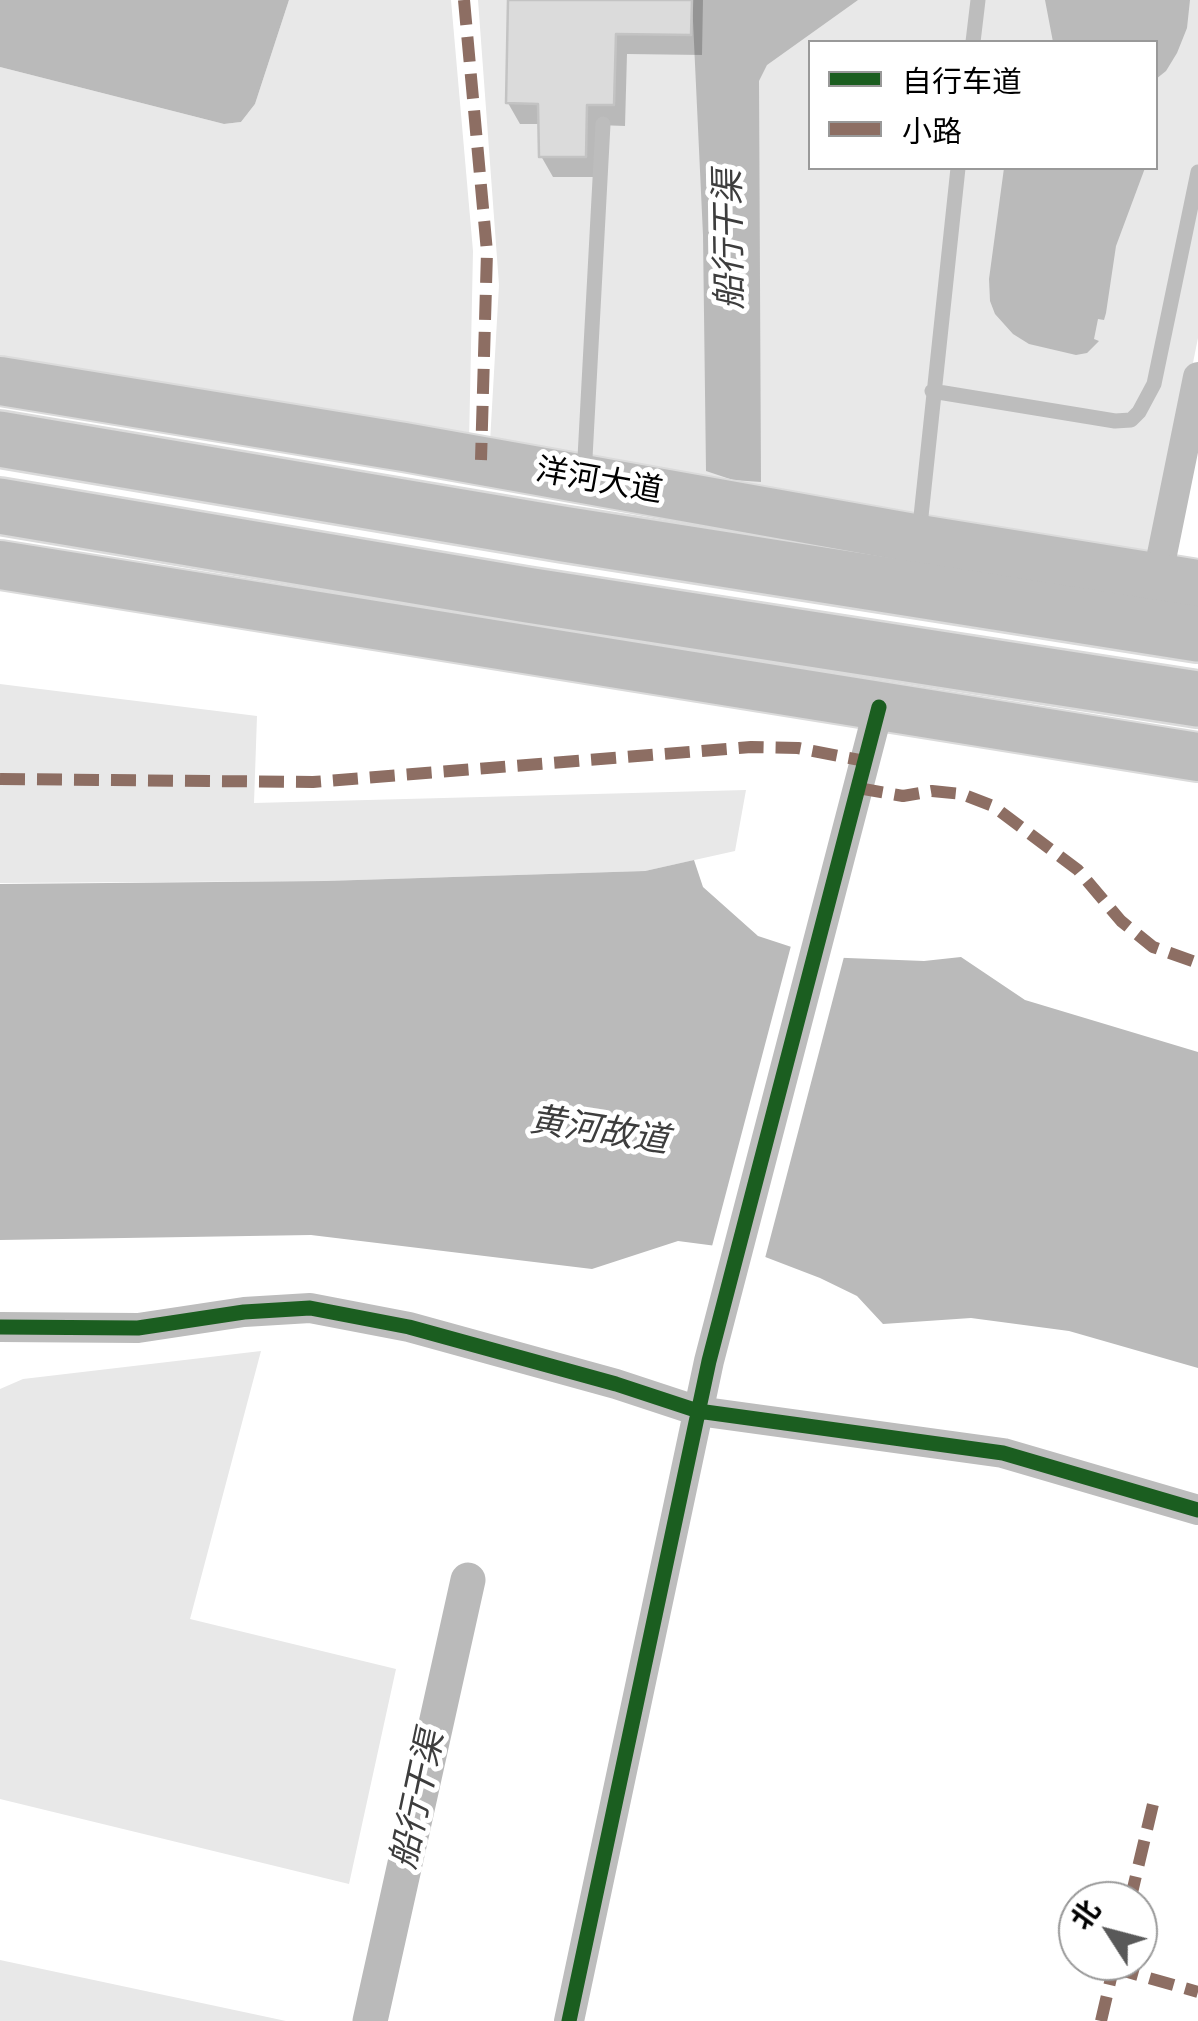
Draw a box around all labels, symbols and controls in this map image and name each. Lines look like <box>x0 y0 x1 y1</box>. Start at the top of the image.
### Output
legend <box>808 40 1158 170</box>
text: 自行车道 <box>902 61 1022 101</box>
text: 小路 <box>902 111 962 151</box>
water label: 船行干渠 <box>709 170 753 310</box>
street label: 洋河大道 <box>533 452 665 512</box>
water label: 黄河故道 <box>527 1100 671 1164</box>
water label: 船行干渠 <box>384 1727 454 1873</box>
north arrow <box>1058 1881 1158 1981</box>
text: 北 <box>1062 1892 1109 1937</box>

